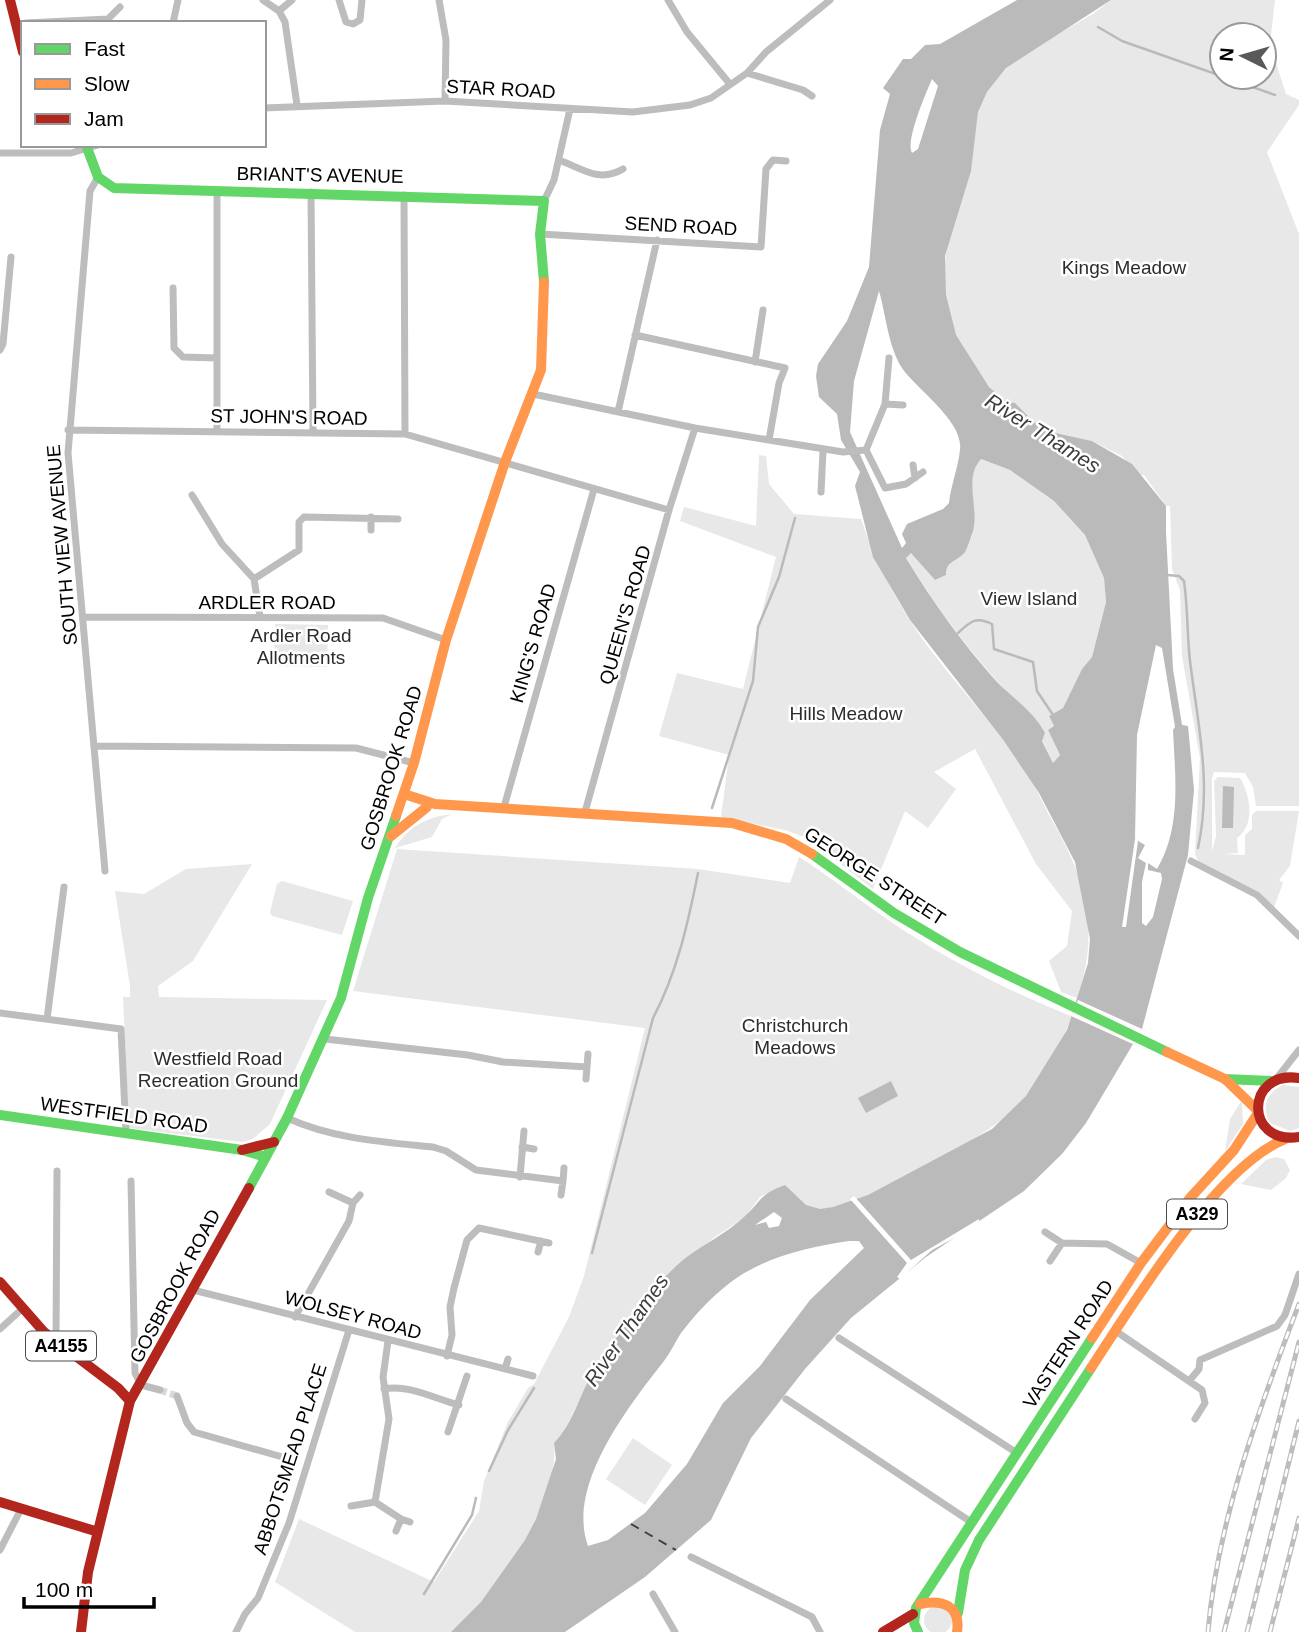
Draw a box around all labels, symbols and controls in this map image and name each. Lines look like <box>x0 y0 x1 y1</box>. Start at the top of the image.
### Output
legend <box>21 21 266 147</box>
north arrow <box>1208 21 1278 91</box>
text: Fast <box>84 37 125 60</box>
text: N <box>1216 47 1238 62</box>
text: Slow <box>84 72 130 95</box>
street label: STAR ROAD <box>446 76 556 102</box>
text: Jam <box>84 107 124 130</box>
street label: BRIANT'S AVENUE <box>236 163 404 187</box>
street label: SEND ROAD <box>624 213 738 239</box>
park label: Kings Meadow <box>1062 257 1187 278</box>
water label: River Thames <box>981 389 1105 478</box>
street label: ST JOHN'S ROAD <box>210 405 368 429</box>
street label: SOUTH VIEW AVENUE <box>43 444 81 646</box>
street label: QUEEN'S ROAD <box>595 543 655 687</box>
street label: KING'S ROAD <box>506 581 560 705</box>
park label: View Island <box>981 588 1077 609</box>
street label: ARDLER ROAD <box>198 592 336 613</box>
park label: Ardler Road Allotments <box>250 625 352 668</box>
street label: GOSBROOK ROAD <box>356 683 426 853</box>
park label: Hills Meadow <box>790 703 903 724</box>
street label: GEORGE STREET <box>801 823 950 930</box>
park label: Christchurch Meadows <box>742 1015 848 1058</box>
park label: Westfield Road Recreation Ground <box>138 1048 298 1091</box>
street label: WESTFIELD ROAD <box>39 1093 209 1137</box>
road number: A329 <box>1167 1199 1227 1228</box>
street label: GOSBROOK ROAD <box>126 1206 224 1366</box>
water label: River Thames <box>579 1269 673 1390</box>
street label: VASTERN ROAD <box>1019 1276 1117 1412</box>
street label: WOLSEY ROAD <box>282 1287 424 1343</box>
road number: A4155 <box>26 1331 96 1360</box>
street label: ABBOTSMEAD PLACE <box>249 1361 331 1557</box>
scale bar <box>24 1566 154 1610</box>
text: 100 m <box>35 1578 93 1601</box>

